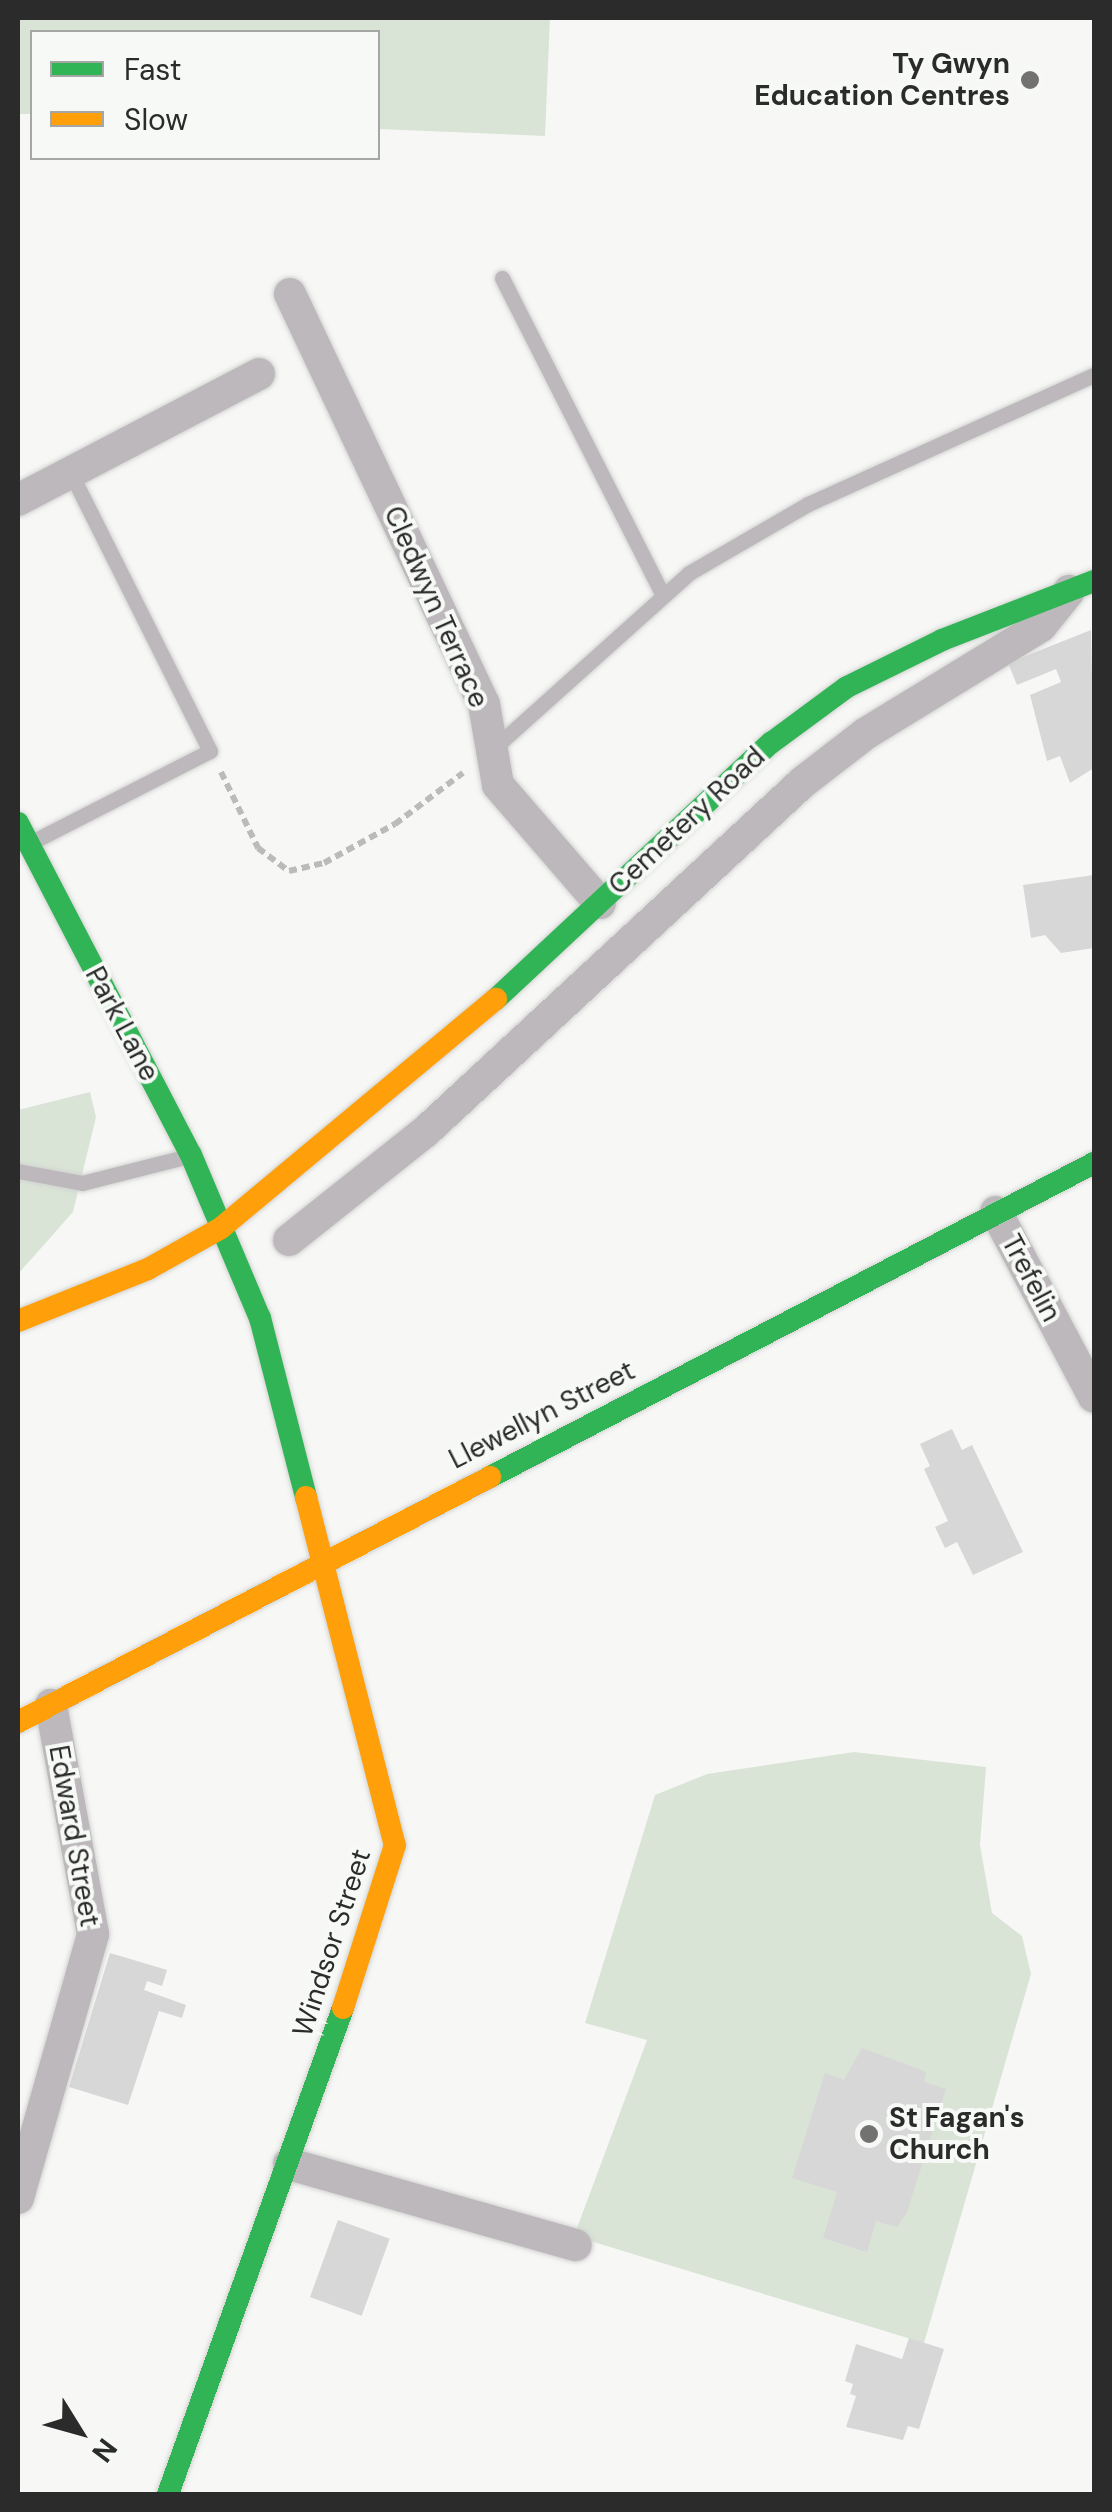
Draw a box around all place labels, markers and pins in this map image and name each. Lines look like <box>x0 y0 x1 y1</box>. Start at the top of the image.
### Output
place label: Ty Gwyn Education Centres <box>754 47 1010 113</box>
marker: Ty Gwyn Education Centres <box>1019 69 1041 91</box>
place label: St Fagan's Church <box>889 2101 1025 2167</box>
marker: St Fagan's Church <box>858 2123 880 2145</box>

